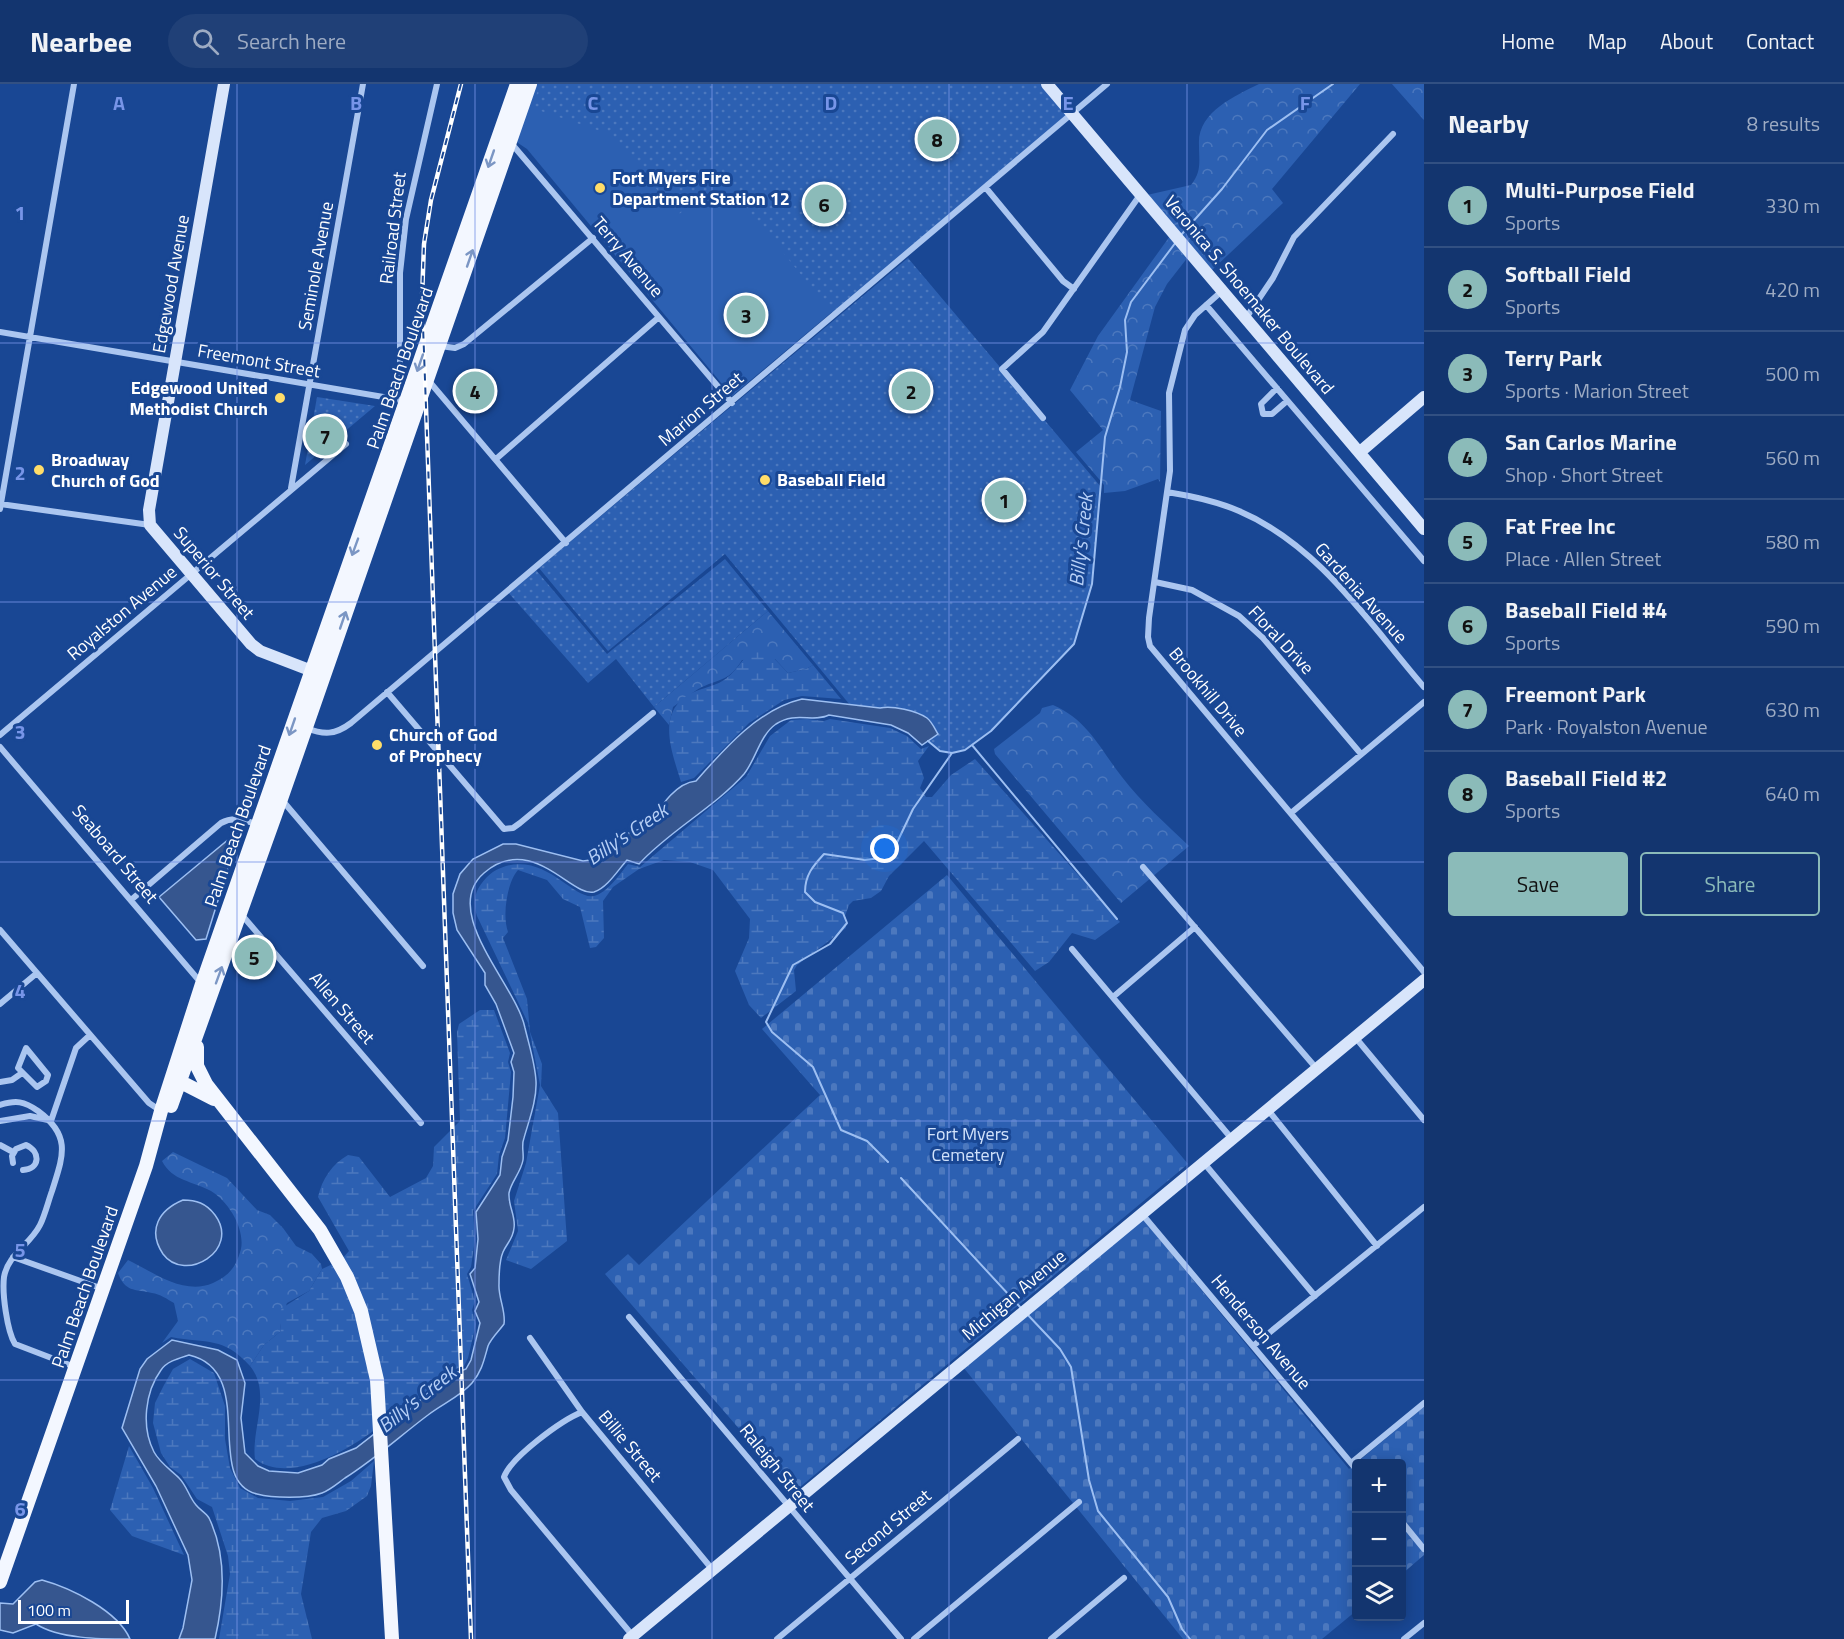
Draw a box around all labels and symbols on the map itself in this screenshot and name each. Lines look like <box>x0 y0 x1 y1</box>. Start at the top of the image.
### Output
text: A <box>113 87 125 118</box>
text: B <box>350 87 362 118</box>
text: C <box>588 87 599 118</box>
text: D <box>825 87 837 118</box>
text: E <box>1062 87 1074 118</box>
text: F <box>1300 87 1311 118</box>
pin: 8 <box>918 116 956 162</box>
one-way arrow <box>485 149 496 168</box>
place label: Fort Myers Fire Department Station 12 <box>612 164 790 212</box>
street label: Railroad Street <box>372 170 413 286</box>
marker: Fort Myers Fire Department Station 12 <box>593 181 607 195</box>
pin: 6 <box>804 182 844 226</box>
street label: Veronica S. Shoemaker Boulevard <box>1158 189 1341 400</box>
text: 1 <box>14 197 26 228</box>
street label: Seminole Avenue <box>291 199 340 333</box>
street label: Terry Avenue <box>586 210 670 303</box>
street label: Edgewood Avenue <box>145 213 196 355</box>
one-way arrow <box>465 249 476 268</box>
street label: Palm Beach Boulevard <box>359 283 440 452</box>
pin: 3 <box>726 292 766 338</box>
street label: Freemont Street <box>196 336 323 385</box>
one-way arrow <box>414 353 425 372</box>
street label: Marion Street <box>652 364 750 452</box>
pin: 4 <box>456 368 494 414</box>
pin: 2 <box>892 368 930 414</box>
place label: Edgewood United Methodist Church <box>130 374 268 422</box>
marker: Edgewood United Methodist Church <box>273 391 287 405</box>
pin: 7 <box>306 414 344 458</box>
place label: Broadway Church of God <box>51 446 160 494</box>
text: 2 <box>14 457 26 488</box>
marker: Broadway Church of God <box>32 463 46 477</box>
place label: Baseball Field <box>777 466 886 493</box>
marker: Baseball Field <box>758 473 772 487</box>
pin: 1 <box>984 478 1024 522</box>
water label: Billy's Creek <box>1060 490 1101 588</box>
street label: Superior Street <box>167 520 262 626</box>
street label: Gardenia Avenue <box>1309 536 1414 649</box>
one-way arrow <box>349 537 360 556</box>
street label: Royalston Avenue <box>61 559 182 667</box>
street label: Floral Drive <box>1242 599 1321 680</box>
one-way arrow <box>338 611 349 630</box>
street label: Brookhill Drive <box>1163 641 1254 742</box>
text: 3 <box>14 716 26 747</box>
one-way arrow <box>285 717 296 736</box>
place label: Church of God of Prophecy <box>389 721 498 769</box>
marker: Church of God of Prophecy <box>370 738 384 752</box>
street label: Palm Beach Boulevard <box>197 741 278 910</box>
water label: Billy's Creek <box>580 794 676 872</box>
street label: Seaboard Street <box>66 798 165 910</box>
your location <box>870 834 899 863</box>
pin: 5 <box>234 934 274 980</box>
one-way arrow <box>214 966 225 985</box>
street label: Allen Street <box>303 966 382 1050</box>
text: 4 <box>14 975 26 1006</box>
park label: Fort Myers Cemetery <box>927 1120 1009 1168</box>
street label: Palm Beach Boulevard <box>44 1202 125 1371</box>
text: 5 <box>14 1234 26 1265</box>
street label: Michigan Avenue <box>956 1243 1072 1346</box>
street label: Henderson Avenue <box>1205 1268 1318 1395</box>
water label: Billy's Creek <box>371 1356 464 1440</box>
street label: Billie Street <box>592 1404 669 1488</box>
street label: Raleigh Street <box>733 1418 822 1518</box>
street label: Second Street <box>839 1482 937 1571</box>
text: 6 <box>14 1493 26 1524</box>
scale bar <box>18 1597 129 1624</box>

